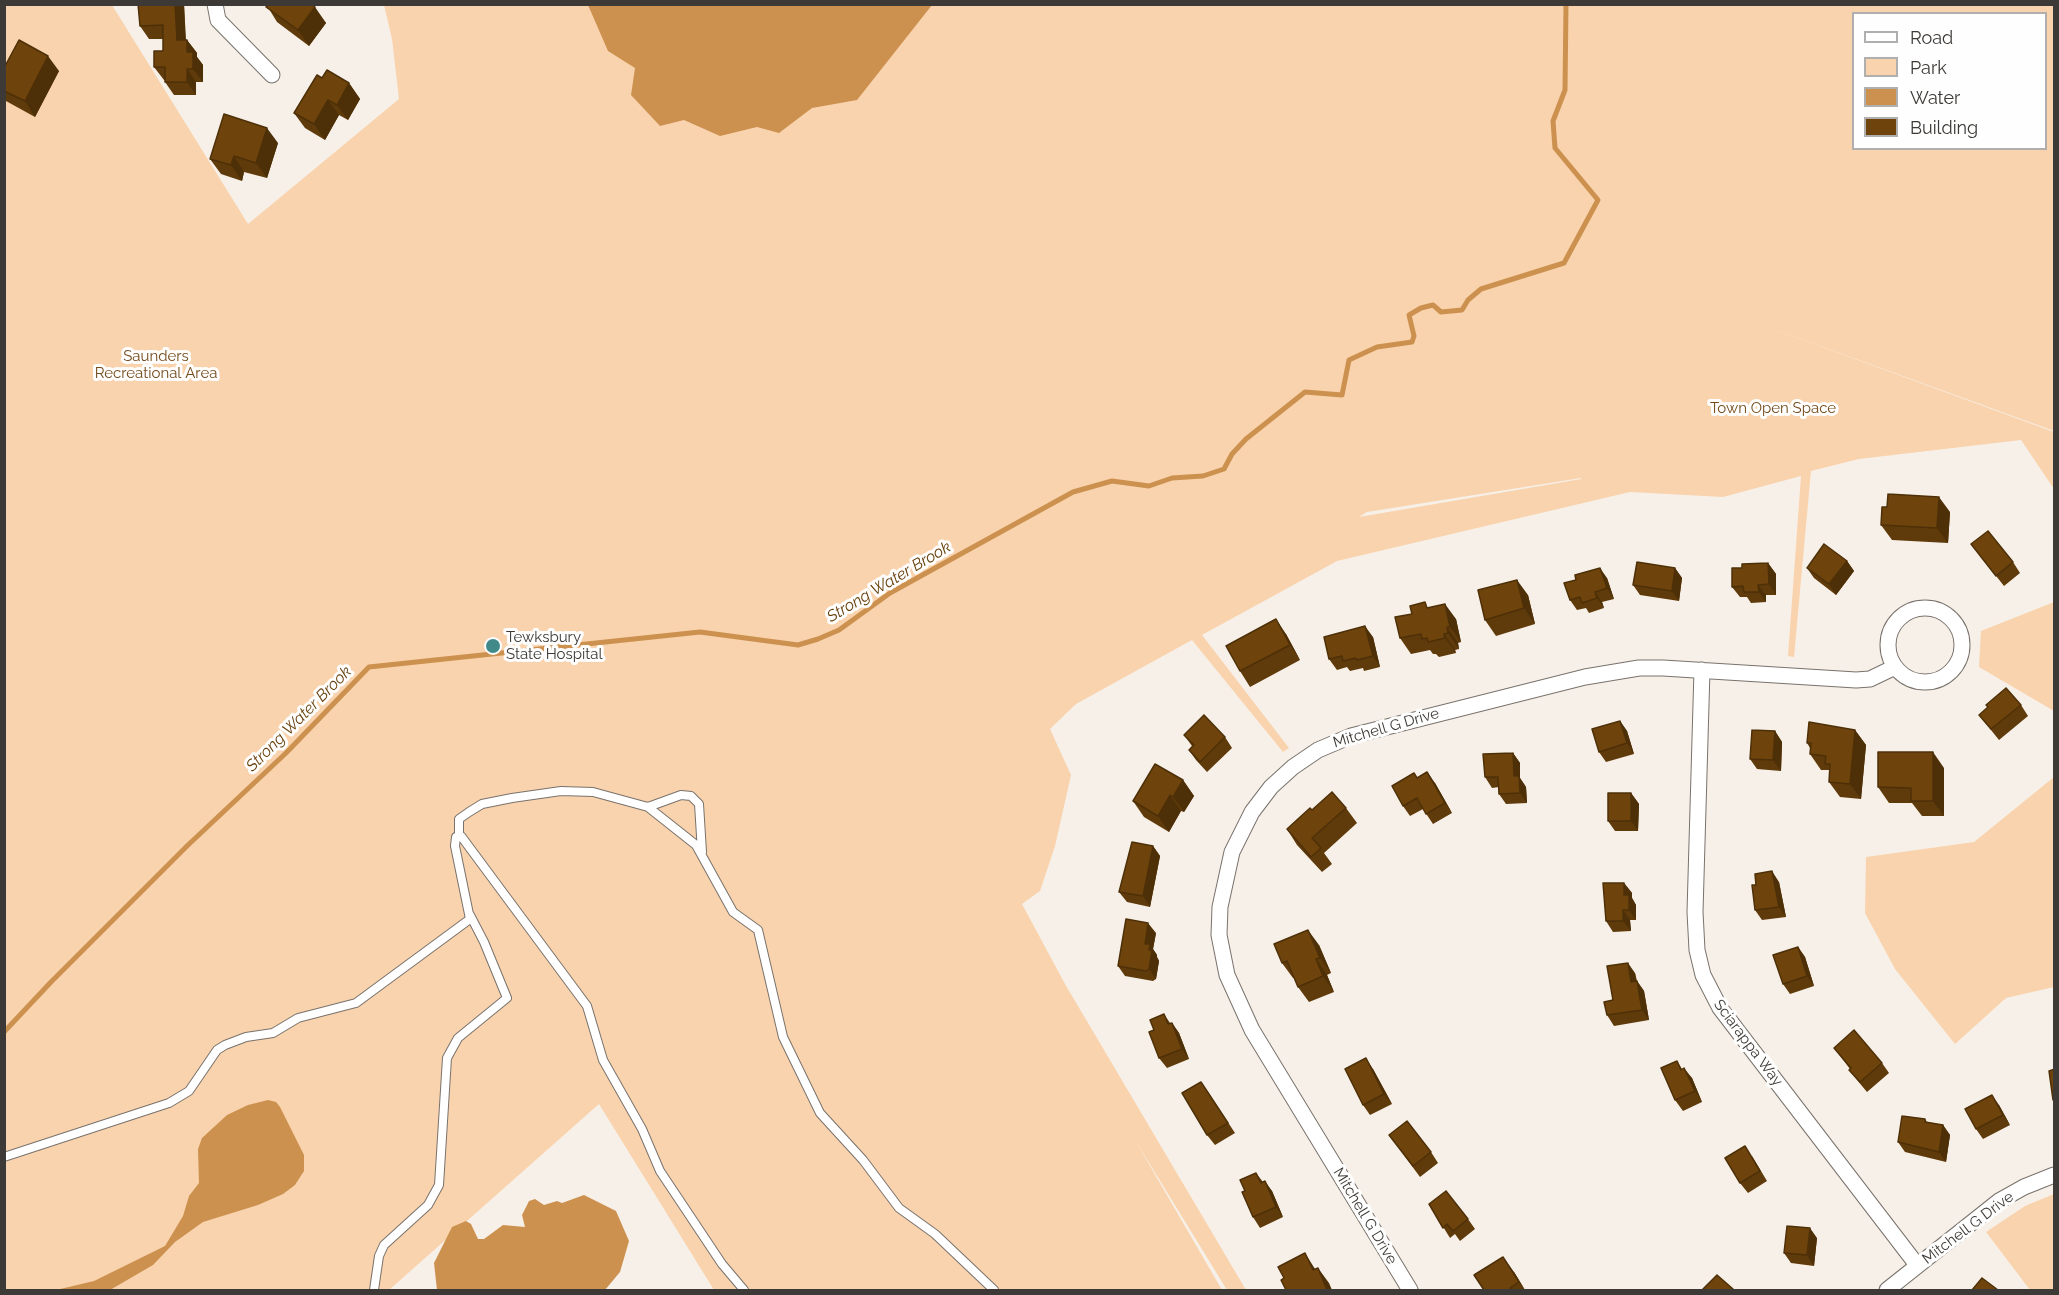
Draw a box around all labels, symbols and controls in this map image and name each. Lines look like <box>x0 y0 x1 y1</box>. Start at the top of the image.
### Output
legend <box>1852 12 2047 150</box>
text: Road <box>1910 27 1953 48</box>
text: Park <box>1910 57 1947 78</box>
text: Water <box>1910 87 1960 108</box>
text: Building <box>1910 117 1978 138</box>
park label: Saunders Recreational Area <box>95 347 217 382</box>
park label: Town Open Space <box>1710 399 1836 417</box>
water label: Strong Water Brook <box>824 537 954 627</box>
place label: Tewksbury State Hospital <box>506 628 603 663</box>
marker: Tewksbury State Hospital <box>484 637 502 655</box>
water label: Strong Water Brook <box>242 662 356 776</box>
street label: Mitchell G Drive <box>1331 704 1441 752</box>
street label: Sciarappa Way <box>1710 996 1786 1090</box>
street label: Mitchell G Drive <box>1329 1164 1401 1268</box>
street label: Mitchell G Drive <box>1919 1188 2017 1268</box>

